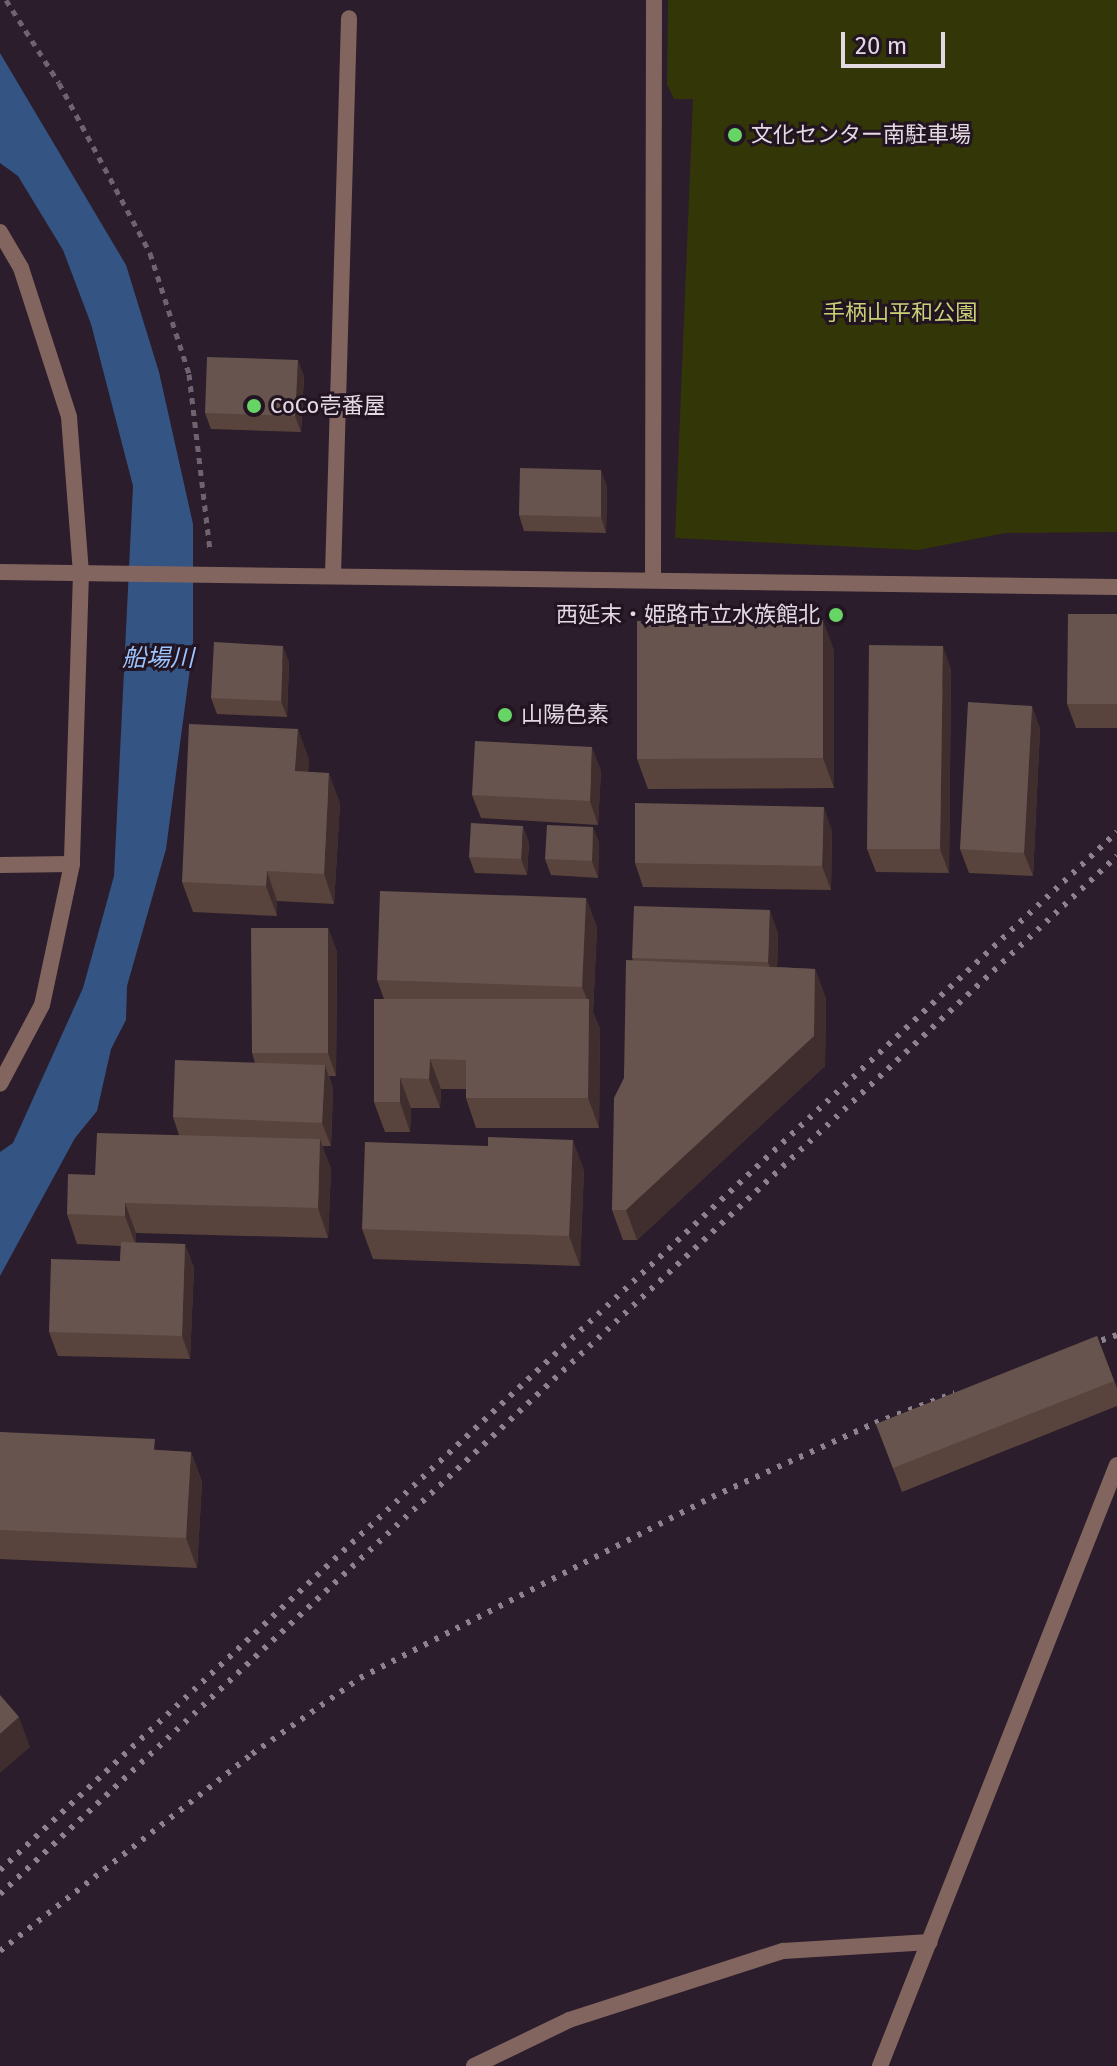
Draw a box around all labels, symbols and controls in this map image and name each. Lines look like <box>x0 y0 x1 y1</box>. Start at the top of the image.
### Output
scale bar <box>845 16 949 66</box>
text: 20 m <box>855 32 907 60</box>
place label: 文化センター南駐車場 <box>751 122 971 148</box>
marker: 文化センター南駐車場 <box>726 126 744 144</box>
park label: 手柄山平和公園 <box>823 300 977 326</box>
place label: CoCo壱番屋 <box>270 393 385 419</box>
marker: CoCo壱番屋 <box>245 397 263 415</box>
place label: 西延末・姫路市立水族館北 <box>556 602 820 628</box>
marker: 西延末・姫路市立水族館北 <box>827 606 845 624</box>
water label: 船場川 <box>122 645 194 673</box>
place label: 山陽色素 <box>521 702 609 728</box>
marker: 山陽色素 <box>496 706 514 724</box>

